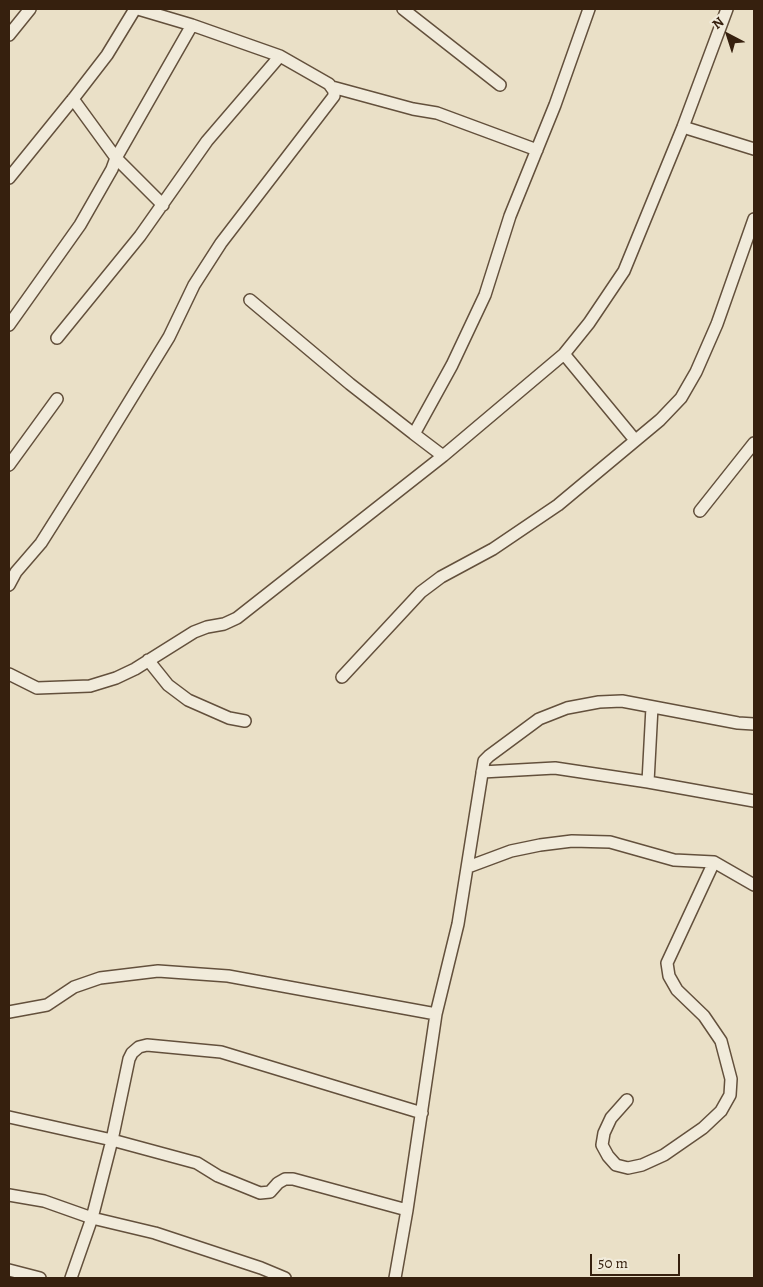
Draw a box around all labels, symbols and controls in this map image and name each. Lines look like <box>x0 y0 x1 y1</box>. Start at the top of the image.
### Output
north arrow <box>703 10 753 60</box>
text: N <box>708 13 728 34</box>
scale bar <box>593 1244 683 1276</box>
text: 50 m <box>598 1253 628 1273</box>

